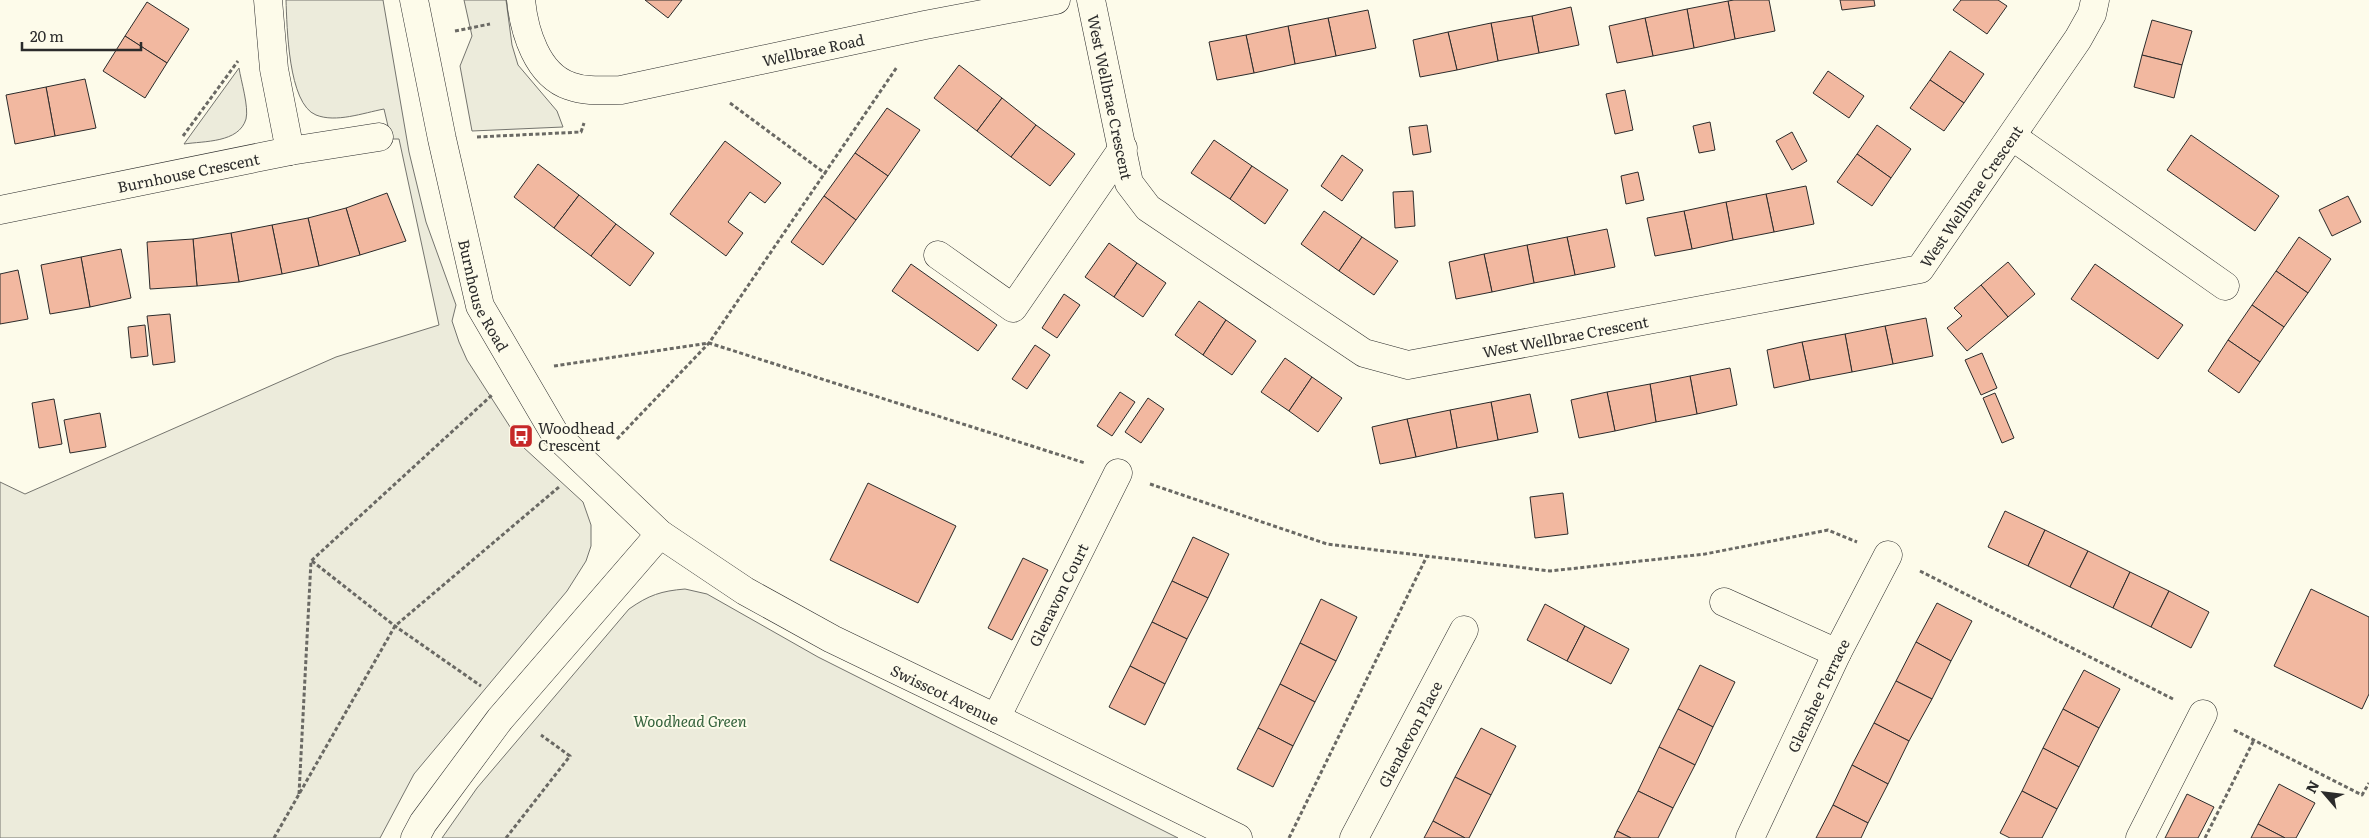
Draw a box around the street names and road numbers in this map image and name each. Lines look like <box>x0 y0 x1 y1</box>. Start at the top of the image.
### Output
street label: West Wellbrae Crescent <box>1083 12 1139 182</box>
street label: Wellbrae Road <box>760 27 866 71</box>
street label: West Wellbrae Crescent <box>1913 120 2028 271</box>
street label: Burnhouse Crescent <box>115 146 261 197</box>
street label: Burnhouse Road <box>454 237 515 355</box>
street label: West Wellbrae Crescent <box>1480 309 1650 362</box>
street label: Glenavon Court <box>1022 539 1093 650</box>
street label: Glenshee Terrace <box>1780 634 1854 756</box>
street label: Swisscot Avenue <box>887 658 1004 730</box>
street label: Glendevon Place <box>1372 676 1447 791</box>

